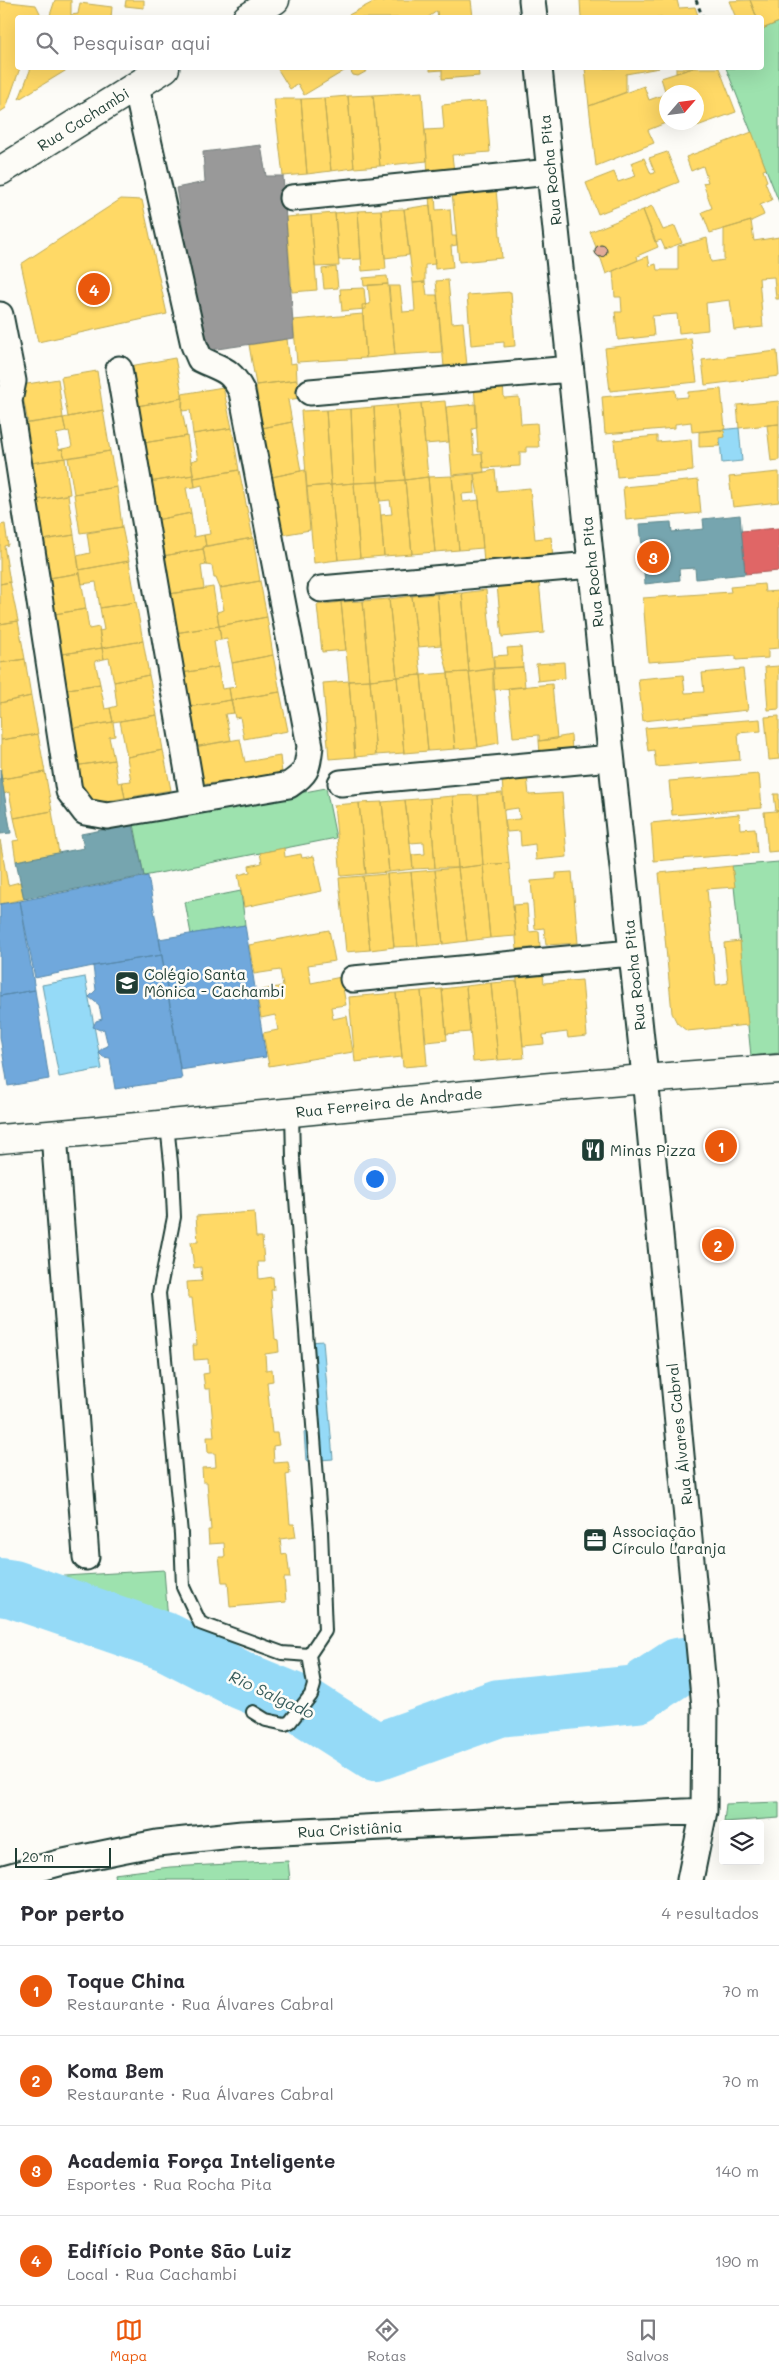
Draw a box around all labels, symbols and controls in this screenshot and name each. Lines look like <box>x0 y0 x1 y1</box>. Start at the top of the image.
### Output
search box <box>15 15 764 70</box>
icon: search <box>33 29 61 57</box>
text: Pesquisar aqui <box>73 30 211 55</box>
street label: Rua Cachambi <box>33 83 133 155</box>
north arrow <box>659 85 704 130</box>
street label: Rua Rocha Pita <box>534 113 566 227</box>
pin: 4 <box>78 270 110 308</box>
street label: Rua Rocha Pita <box>576 515 608 629</box>
pin: 3 <box>637 538 669 576</box>
street label: Rua Rocha Pita <box>618 918 650 1032</box>
place label: Colégio Santa Mônica - Cachambi <box>144 964 285 1001</box>
school or university icon: Colégio Santa Mônica - Cachambi <box>114 970 140 996</box>
street label: Rua Ferreira de Andrade <box>295 1082 483 1122</box>
pin: 1 <box>705 1127 737 1165</box>
restaurant icon: Minas Pizza <box>580 1137 606 1163</box>
place label: Minas Pizza <box>610 1140 696 1160</box>
your location <box>362 1166 388 1192</box>
pin: 2 <box>702 1226 734 1264</box>
street label: Rua Álvares Cabral <box>662 1362 696 1506</box>
place label: Associação Círculo Laranja <box>612 1521 726 1558</box>
office icon: Associação Círculo Laranja <box>582 1527 608 1553</box>
water label: Rio Salgado <box>226 1665 318 1723</box>
street label: Rua Cristiânia <box>297 1816 403 1842</box>
map controls <box>719 1820 764 1865</box>
button: layers <box>719 1820 764 1865</box>
scale bar <box>15 1845 111 1868</box>
text: 20 m <box>22 1847 54 1866</box>
text: Por perto <box>20 1899 124 1926</box>
text: 4 resultados <box>662 1902 759 1923</box>
text: Toque China <box>67 1968 185 1993</box>
text: 1 <box>32 1980 40 2001</box>
text: 70 m <box>722 1980 759 2001</box>
text: Restaurante · Rua Álvares Cabral <box>67 1993 334 2014</box>
text: Koma Bem <box>67 2058 164 2083</box>
text: 2 <box>32 2070 40 2091</box>
text: 70 m <box>722 2070 759 2091</box>
text: Restaurante · Rua Álvares Cabral <box>67 2083 334 2104</box>
text: Academia Força Inteligente <box>67 2148 335 2173</box>
text: 3 <box>31 2160 41 2181</box>
text: 140 m <box>715 2160 759 2181</box>
text: Esportes · Rua Rocha Pita <box>67 2173 272 2194</box>
text: Edifício Ponte São Luiz <box>67 2238 292 2263</box>
text: 4 <box>31 2250 41 2271</box>
text: 190 m <box>715 2250 759 2271</box>
text: Local · Rua Cachambi <box>67 2263 237 2284</box>
tab: Mapa <box>110 2316 147 2365</box>
tab: Rotas <box>367 2316 406 2365</box>
tab: Salvos <box>626 2316 669 2365</box>

